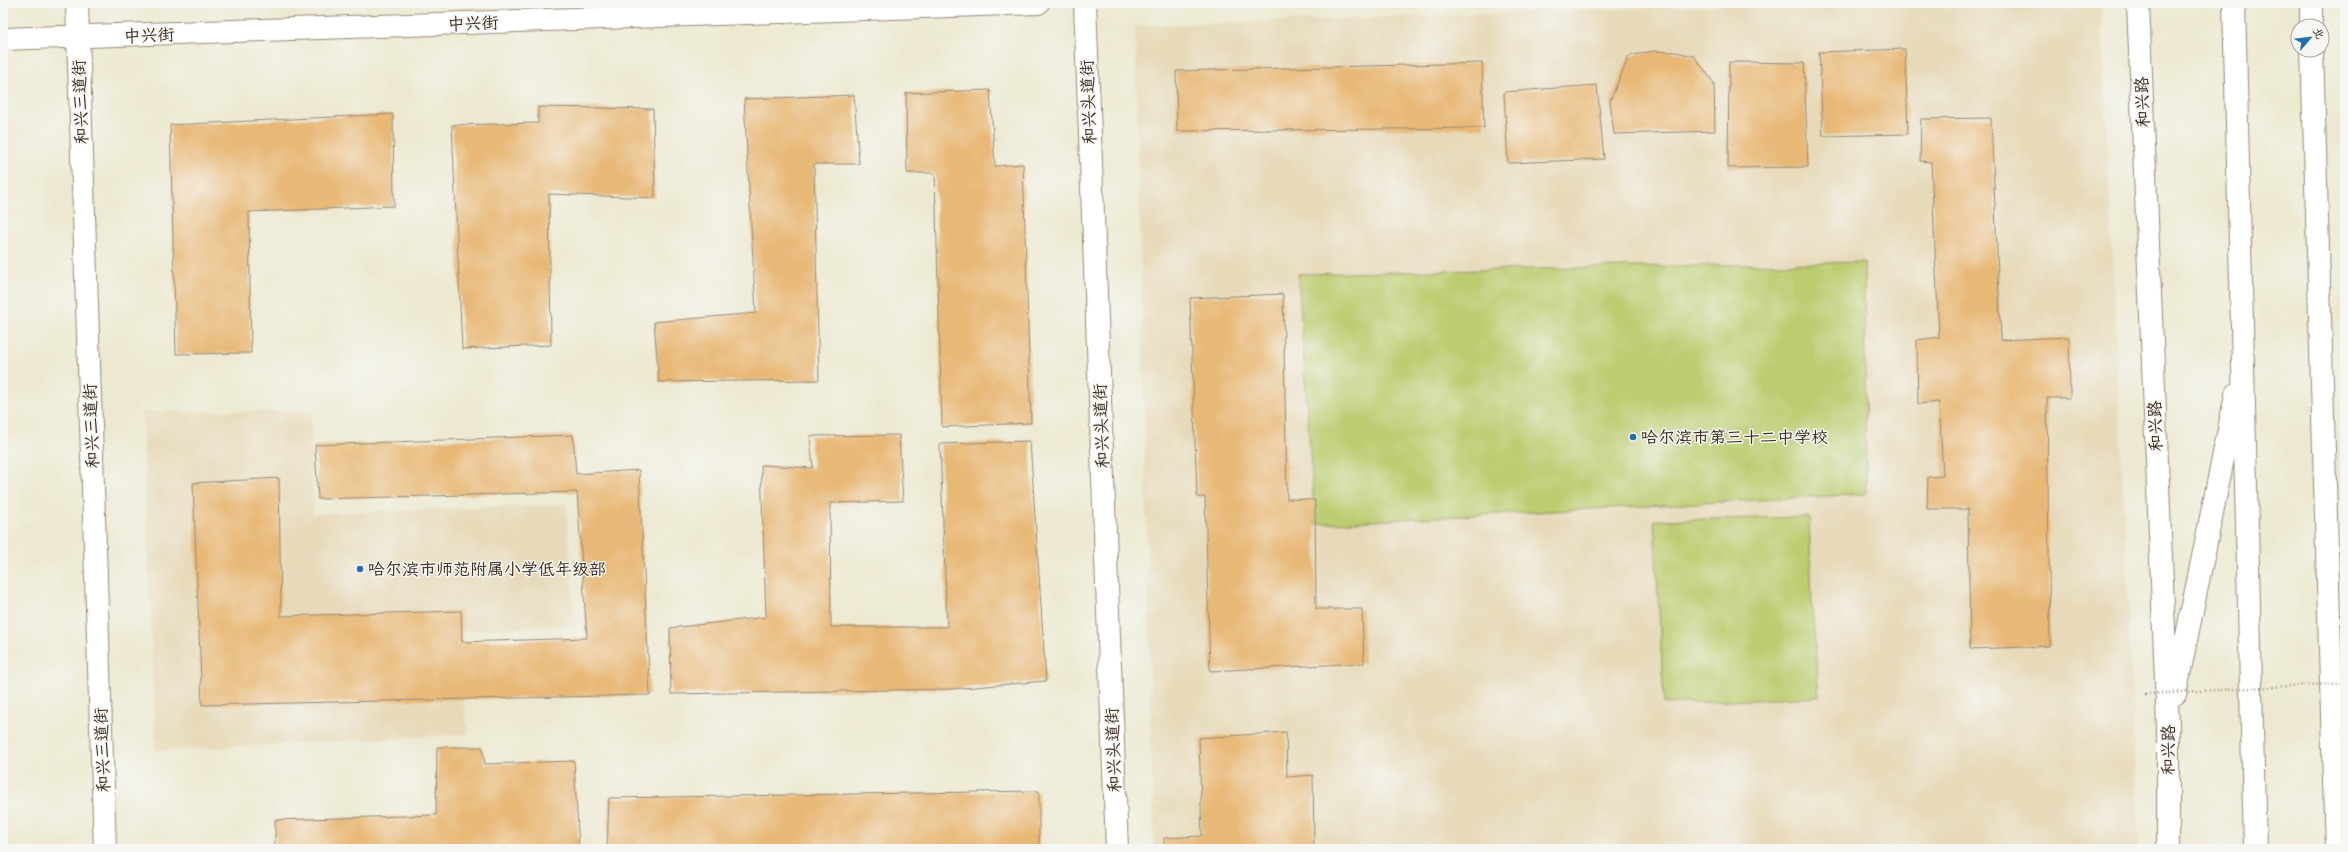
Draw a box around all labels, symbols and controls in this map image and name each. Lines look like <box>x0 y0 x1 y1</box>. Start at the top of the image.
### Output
street label: 中兴街 <box>447 12 499 34</box>
north arrow <box>2290 18 2330 58</box>
street label: 中兴街 <box>123 24 175 46</box>
text: 北 <box>2310 26 2327 41</box>
street label: 和兴三道街 <box>69 59 91 145</box>
street label: 和兴头道街 <box>1077 59 1099 145</box>
street label: 和兴路 <box>2131 76 2153 128</box>
street label: 和兴三道街 <box>80 383 102 469</box>
street label: 和兴头道街 <box>1090 383 1112 469</box>
street label: 和兴路 <box>2144 400 2166 452</box>
place label: 哈尔滨市第三十二中学校 <box>1641 427 1828 447</box>
marker: 哈尔滨市第三十二中学校 <box>1628 432 1638 442</box>
place label: 哈尔滨市师范附属小学低年级部 <box>368 559 606 579</box>
marker: 哈尔滨市师范附属小学低年级部 <box>355 564 365 574</box>
street label: 和兴三道街 <box>91 707 113 793</box>
street label: 和兴头道街 <box>1102 707 1124 793</box>
street label: 和兴路 <box>2158 725 2178 776</box>

